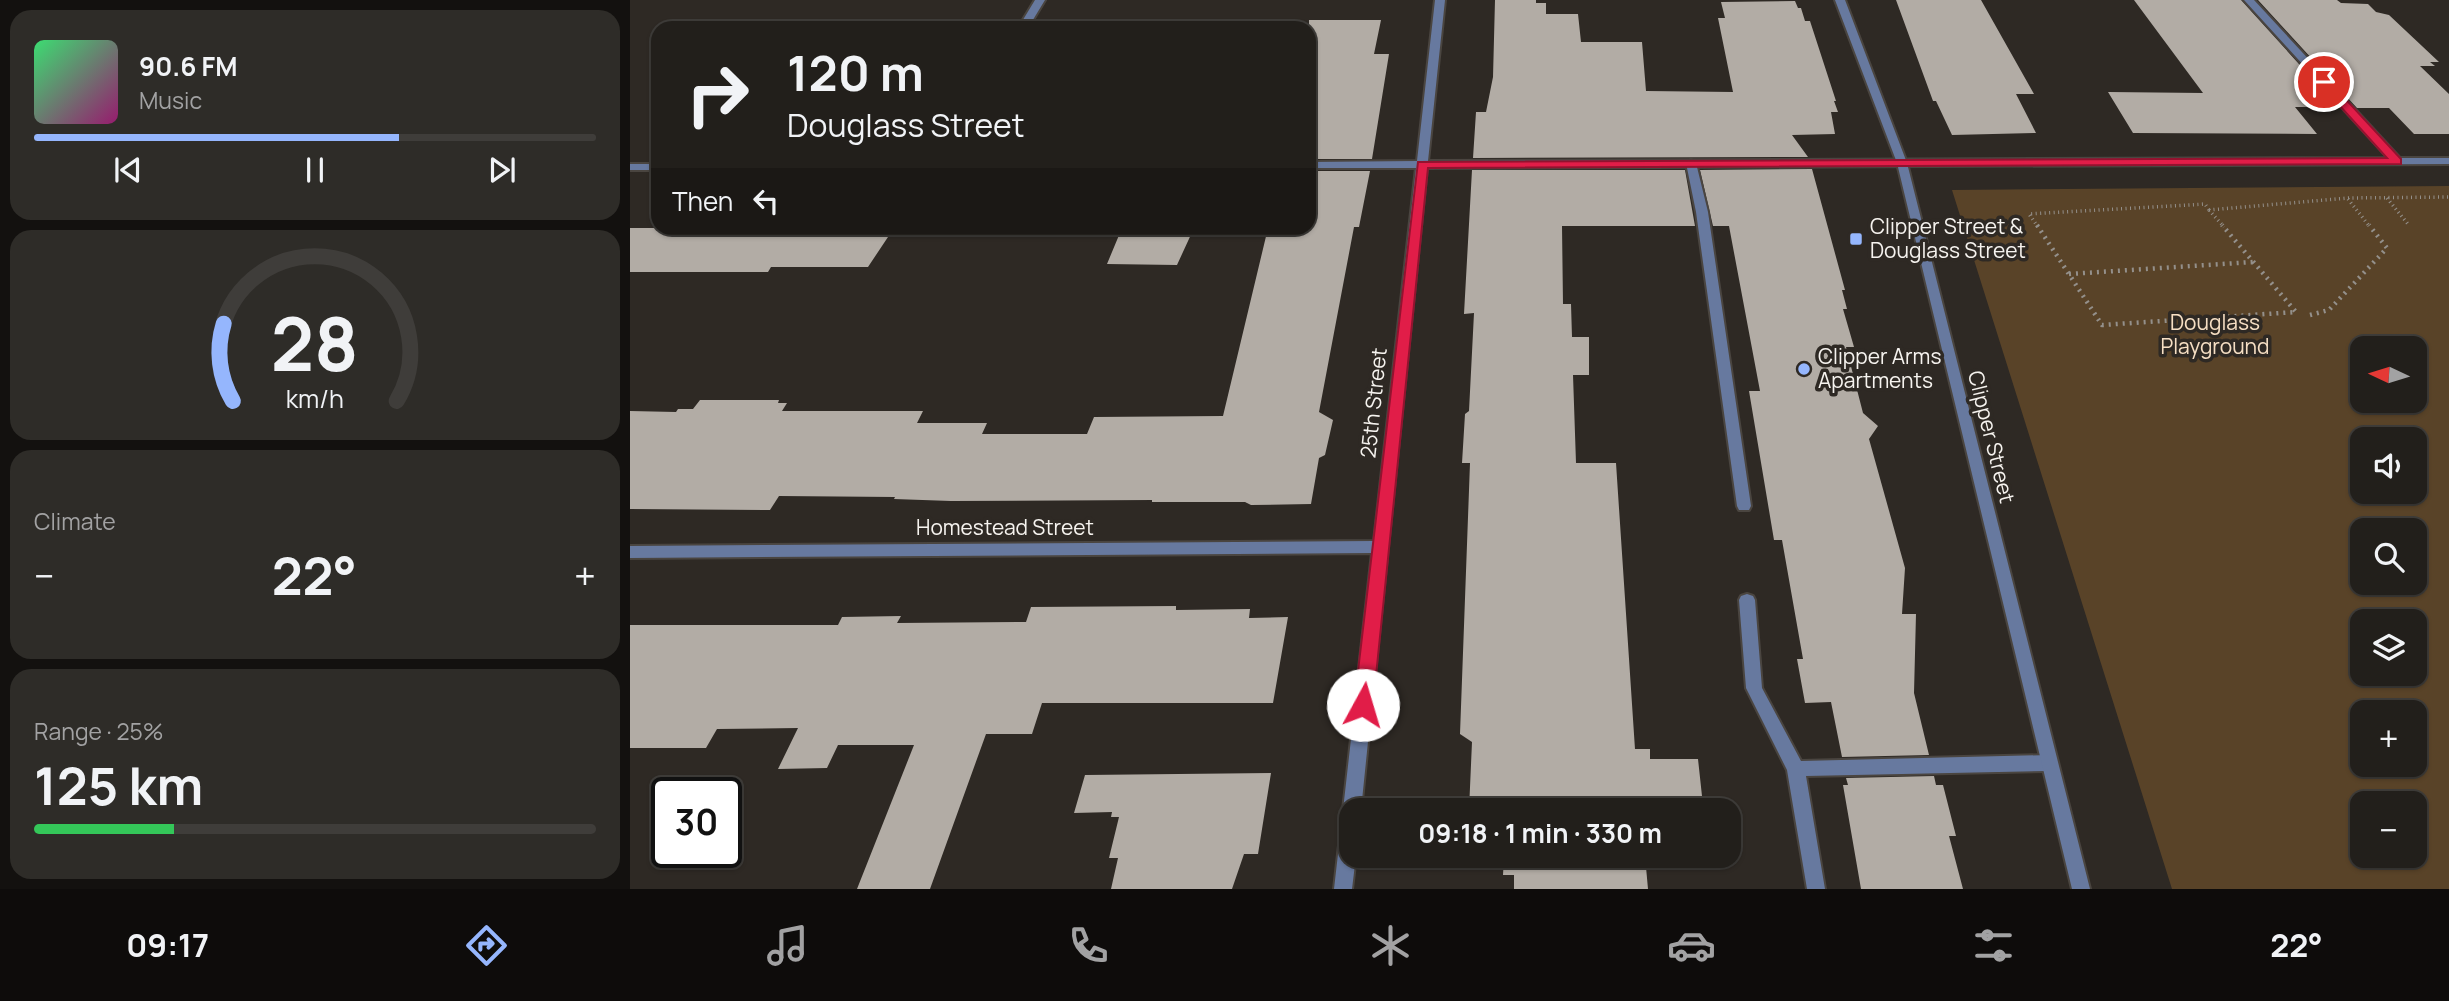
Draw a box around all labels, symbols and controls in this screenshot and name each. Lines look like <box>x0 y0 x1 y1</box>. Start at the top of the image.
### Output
text: 120 m <box>787 39 924 106</box>
text: 90.6 FM <box>139 48 237 84</box>
icon: right <box>672 49 763 140</box>
pin <box>2294 52 2354 112</box>
icon: arrive <box>2305 63 2343 101</box>
text: Music <box>139 84 202 116</box>
text: Douglass Street <box>787 103 1025 147</box>
icon: previous <box>109 151 147 189</box>
icon: pause <box>296 151 334 189</box>
icon: next <box>483 151 521 189</box>
icon: left <box>747 182 785 220</box>
text: Then <box>672 183 733 219</box>
place label: Clipper Street & Douglass Street <box>1870 212 2026 264</box>
marker: Clipper Street & Douglass Street <box>1848 231 1864 247</box>
text: 28 <box>271 293 359 393</box>
park label: Douglass Playground <box>2161 308 2269 360</box>
north arrow <box>2350 336 2427 413</box>
map controls <box>2350 336 2427 868</box>
place label: Clipper Arms Apartments <box>1818 342 1941 394</box>
street label: 25th Street <box>1353 346 1393 459</box>
marker: Clipper Arms Apartments <box>1796 361 1812 377</box>
street label: Clipper Street <box>1962 368 2022 506</box>
text: km/h <box>286 380 344 415</box>
button: sound <box>2350 427 2427 504</box>
text: Climate <box>34 505 116 537</box>
street label: Homestead Street <box>916 513 1094 541</box>
button: search <box>2350 518 2427 595</box>
text: 22° <box>272 540 357 611</box>
text: − <box>34 549 55 601</box>
text: + <box>574 549 596 601</box>
button: layers <box>2350 609 2427 686</box>
position arrow <box>1326 668 1400 742</box>
button: + <box>2350 700 2427 777</box>
text: Range · 25% <box>34 715 164 747</box>
text: 125 km <box>34 750 203 821</box>
speed limit sign: 30 <box>651 777 742 868</box>
button: − <box>2350 791 2427 868</box>
text: 09:18 · 1 min · 330 m <box>1418 815 1662 851</box>
icon: directions <box>462 921 511 970</box>
icon: music <box>763 921 812 970</box>
icon: phone <box>1064 921 1113 970</box>
icon: climate <box>1366 921 1415 970</box>
icon: car <box>1667 921 1716 970</box>
icon: filters <box>1969 921 2018 970</box>
text: 09:17 <box>126 923 209 967</box>
text: 22° <box>2270 923 2323 967</box>

